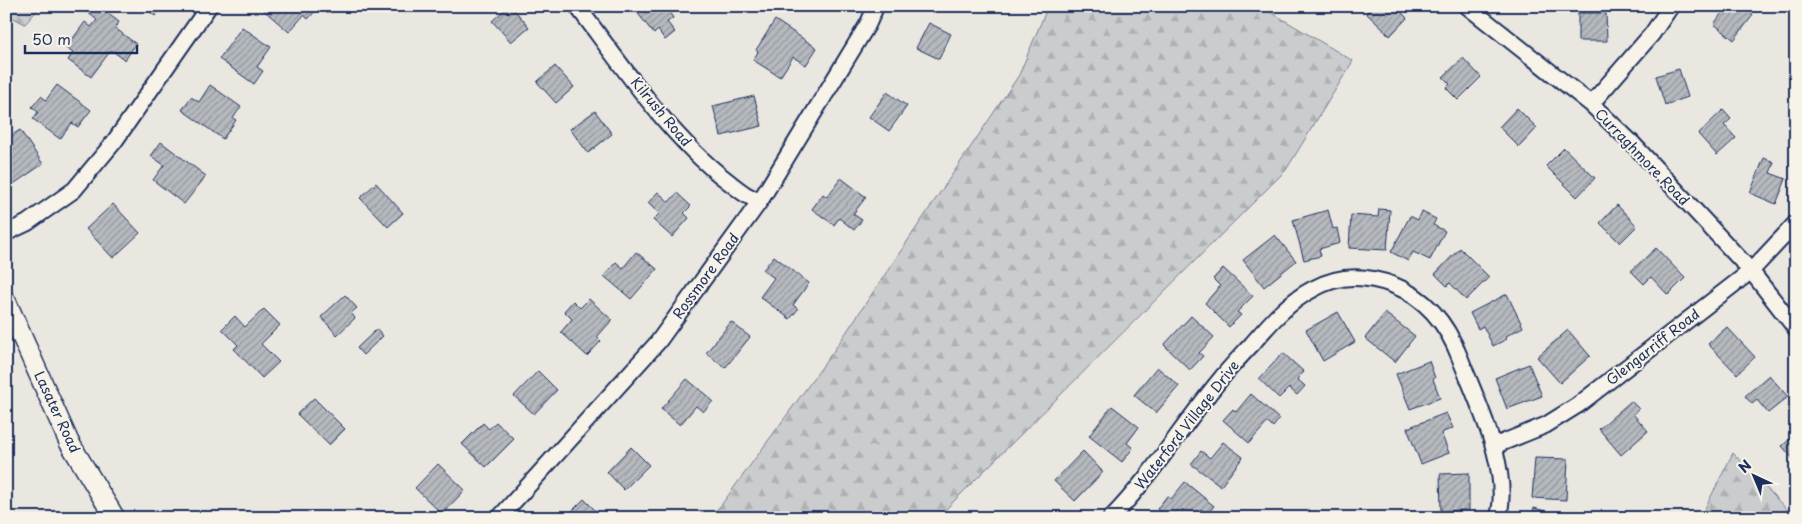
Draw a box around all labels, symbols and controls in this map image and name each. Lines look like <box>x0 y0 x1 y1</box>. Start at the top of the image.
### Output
scale bar <box>25 22 138 54</box>
text: 50 m <box>32 27 71 50</box>
street label: Kilrush Road <box>626 72 697 151</box>
street label: Curraghmore Road <box>1590 103 1694 210</box>
street label: Rossmore Road <box>667 228 744 323</box>
street label: Glengarriff Road <box>1601 303 1704 390</box>
street label: Waterford Village Drive <box>1129 356 1244 494</box>
street label: Lasater Road <box>29 367 86 456</box>
north arrow <box>1730 452 1780 502</box>
text: N <box>1733 455 1756 478</box>

